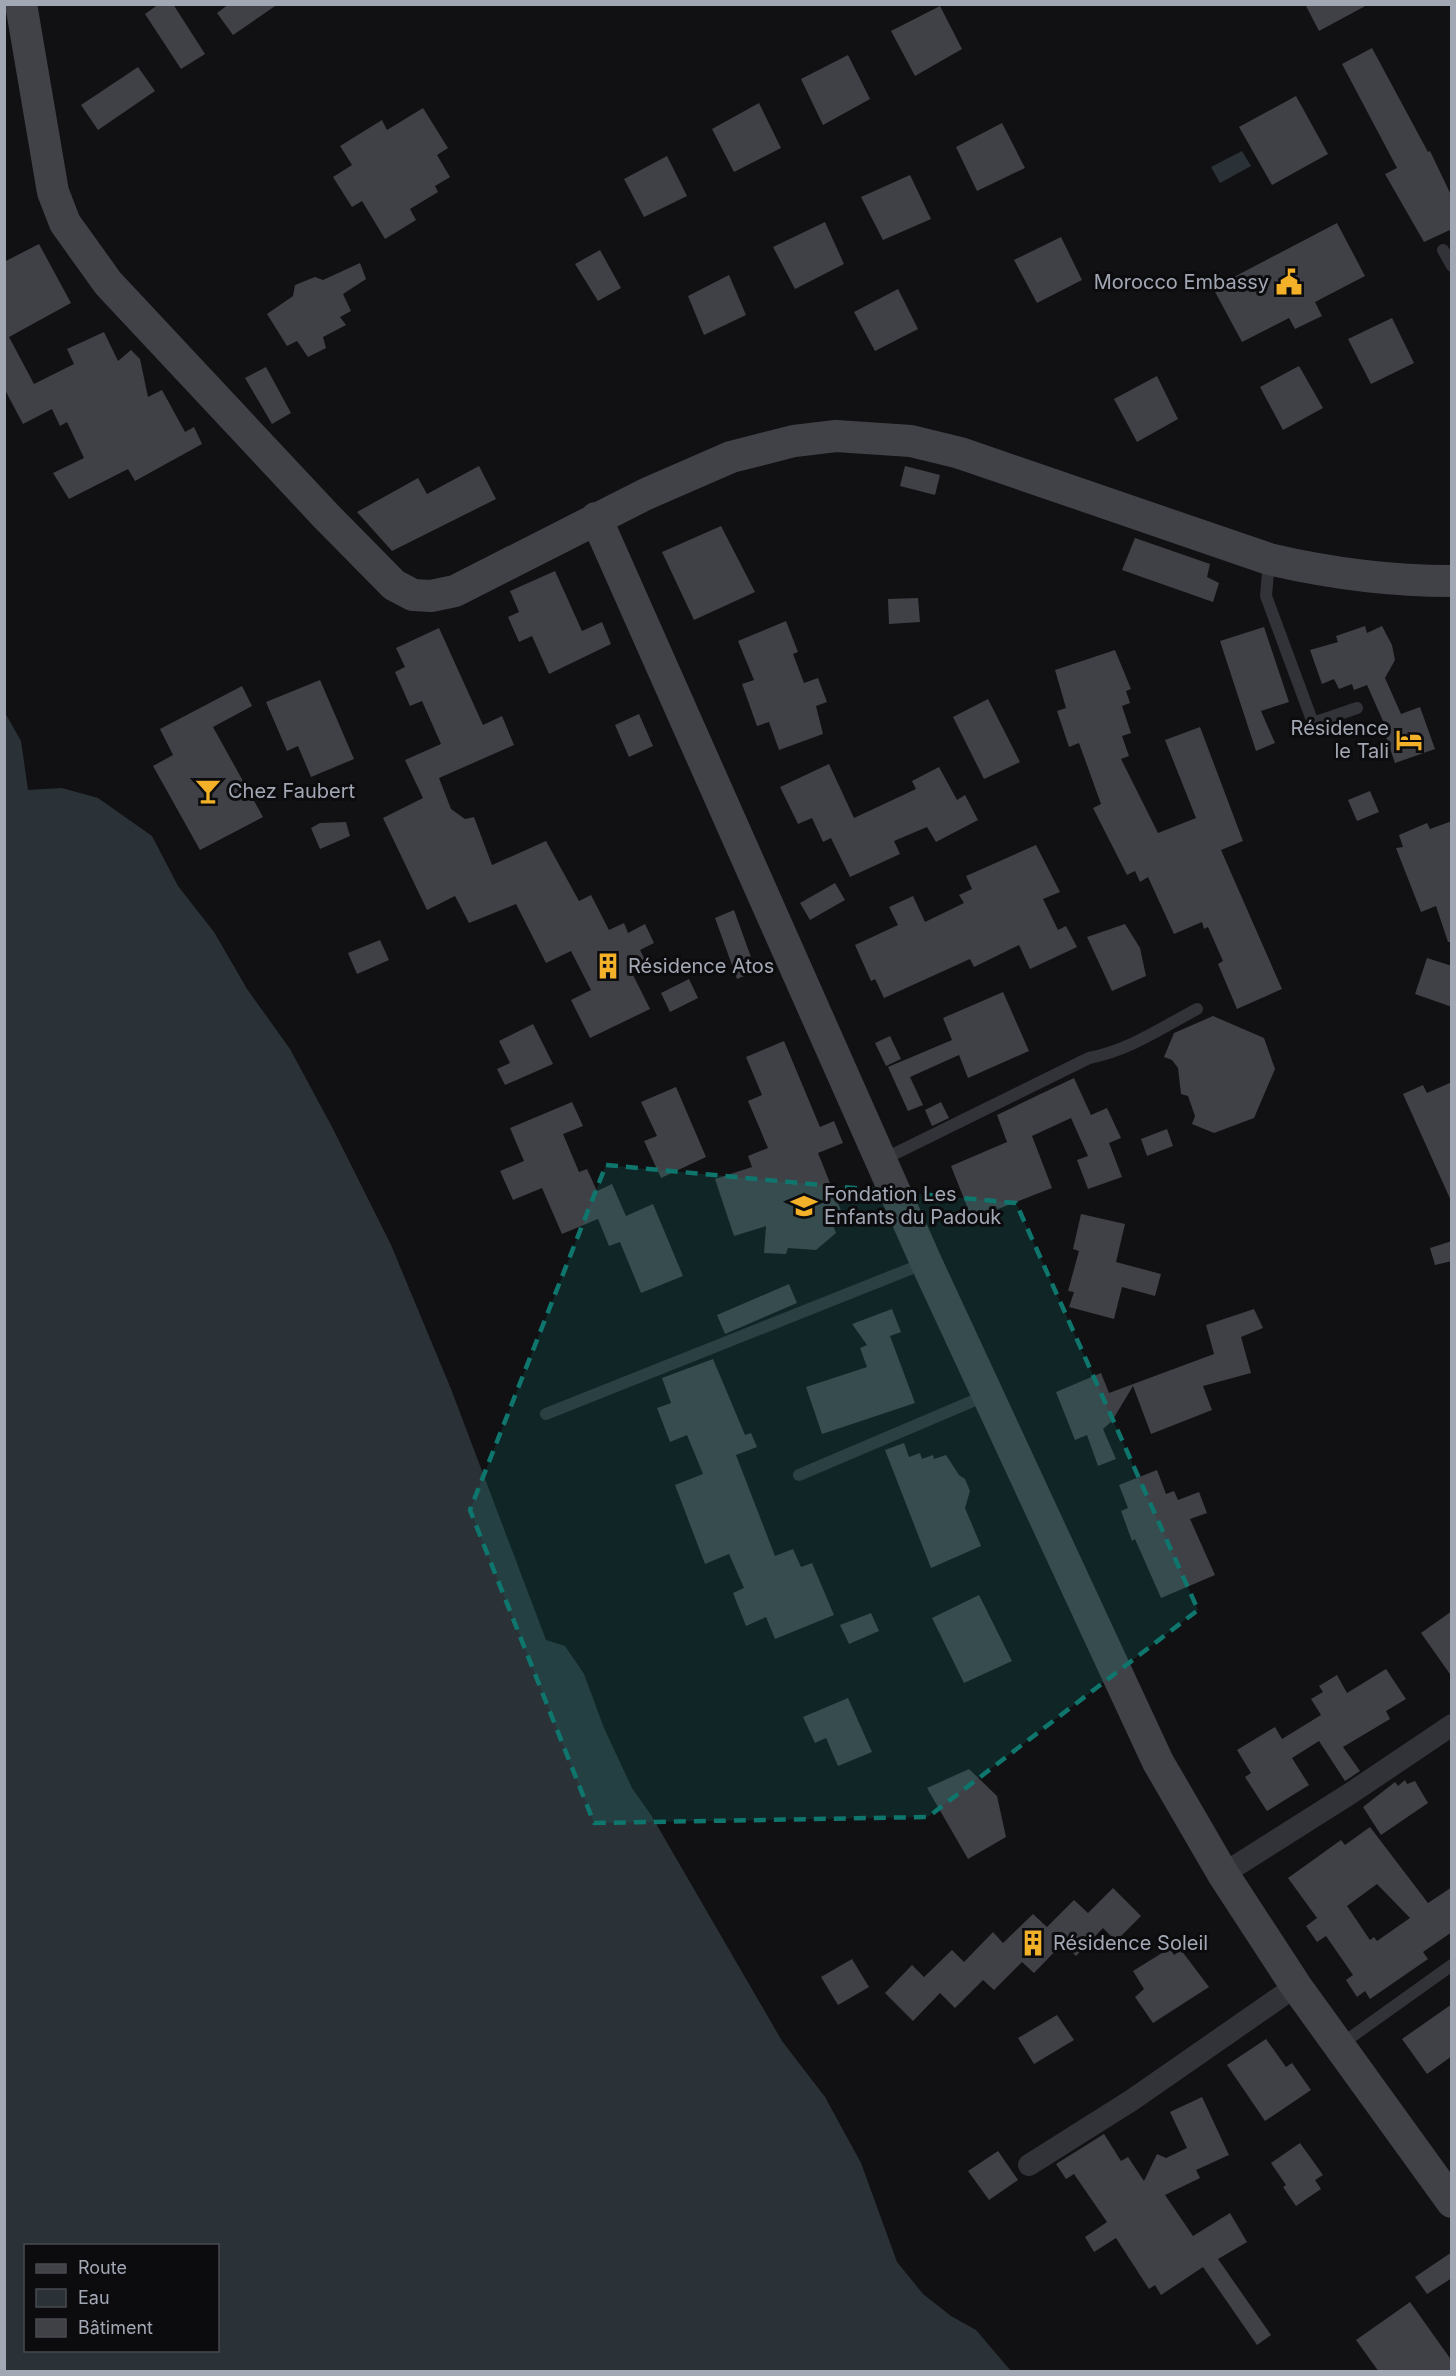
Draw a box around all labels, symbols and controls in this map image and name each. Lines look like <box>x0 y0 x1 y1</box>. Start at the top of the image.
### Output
public building icon: Morocco Embassy <box>1274 267 1304 297</box>
place label: Morocco Embassy <box>1094 270 1269 294</box>
place label: Résidence le Tali <box>1291 716 1389 763</box>
hotel icon: Résidence le Tali <box>1394 725 1424 755</box>
bar icon: Chez Faubert <box>193 776 223 806</box>
place label: Chez Faubert <box>228 779 356 803</box>
building icon: Résidence Atos <box>593 951 623 981</box>
place label: Résidence Atos <box>628 954 774 978</box>
place label: Fondation Les Enfants du Padouk <box>824 1182 1001 1229</box>
school or university icon: Fondation Les Enfants du Padouk <box>789 1191 819 1221</box>
building icon: Résidence Soleil <box>1018 1928 1048 1958</box>
place label: Résidence Soleil <box>1053 1931 1208 1955</box>
legend <box>24 2244 219 2352</box>
text: Route <box>78 2257 127 2278</box>
text: Eau <box>78 2287 110 2308</box>
text: Bâtiment <box>78 2317 153 2338</box>

